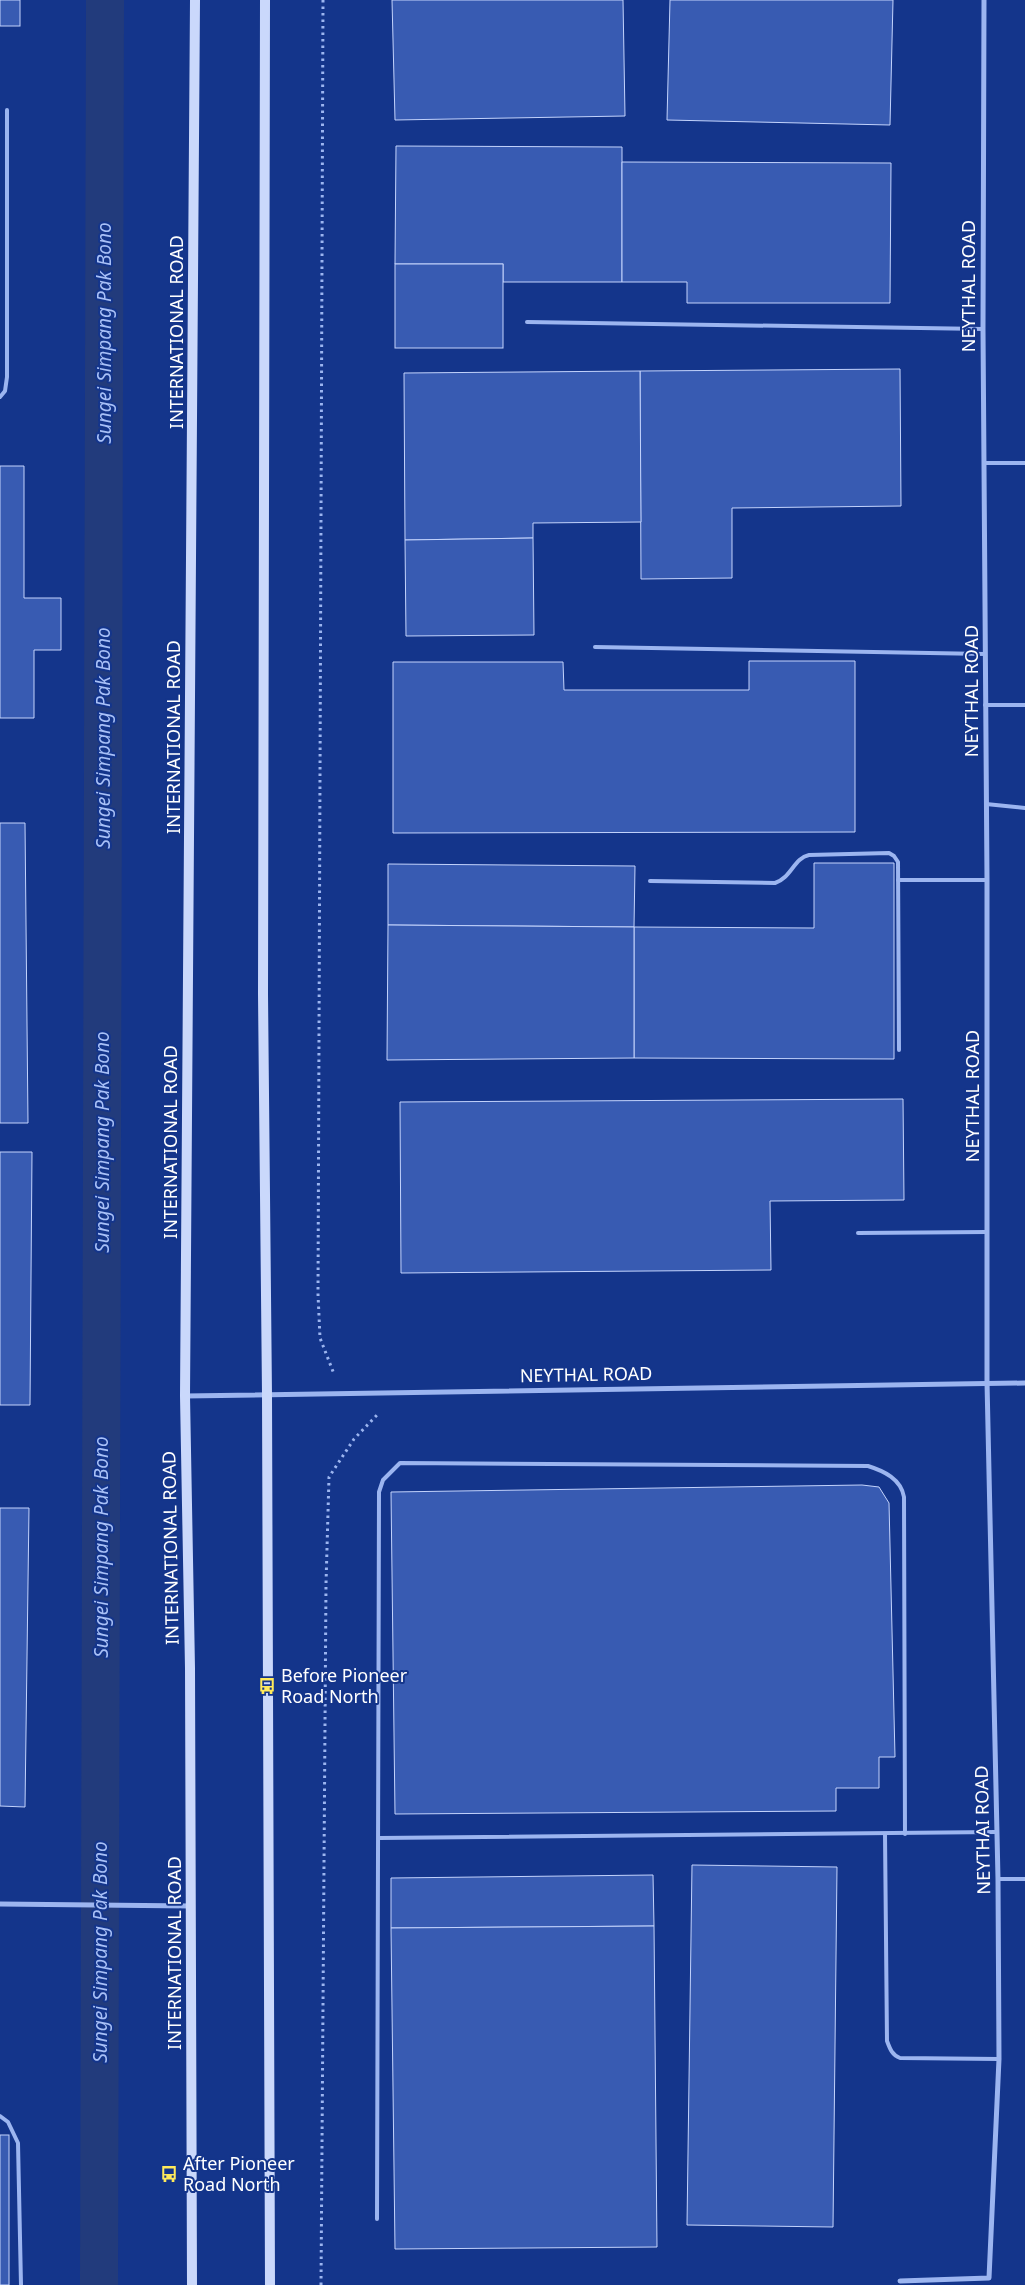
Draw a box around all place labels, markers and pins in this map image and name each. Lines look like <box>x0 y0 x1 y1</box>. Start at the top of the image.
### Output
place label: Before Pioneer Road North <box>281 1663 408 1708</box>
bus stop icon: Before Pioneer Road North <box>257 1676 277 1696</box>
place label: After Pioneer Road North <box>183 2151 295 2196</box>
bus stop icon: After Pioneer Road North <box>159 2164 179 2184</box>

